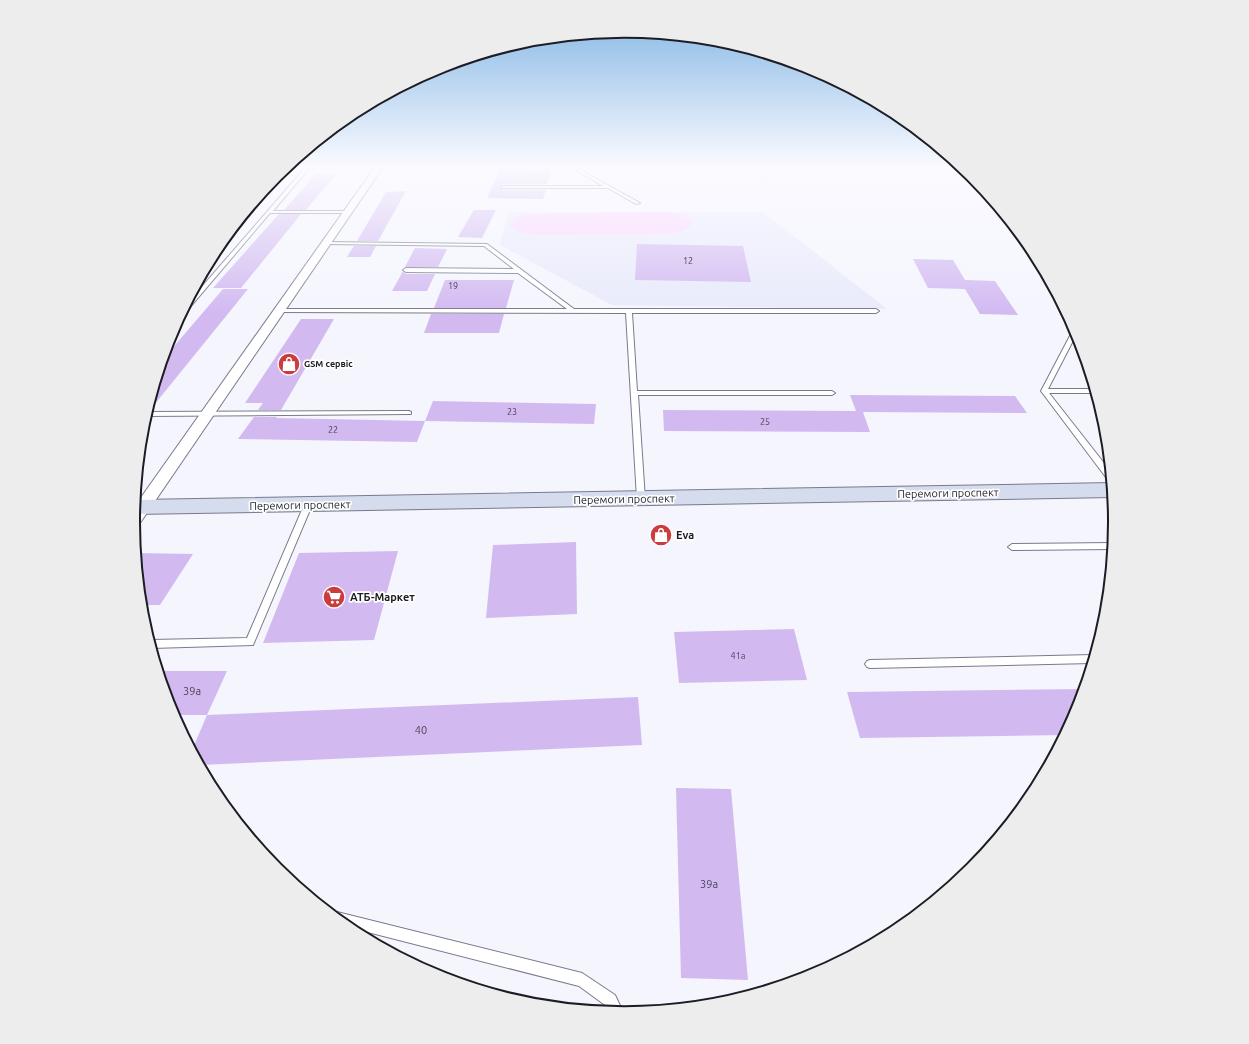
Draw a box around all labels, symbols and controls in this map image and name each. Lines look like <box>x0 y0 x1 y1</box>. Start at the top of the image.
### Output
house number: 12 <box>683 256 693 266</box>
house number: 19 <box>448 281 458 291</box>
shop icon: GSM сервіс <box>276 351 302 377</box>
place label: GSM сервіс <box>304 359 353 369</box>
house number: 23 <box>507 407 517 417</box>
house number: 25 <box>760 417 770 427</box>
house number: 22 <box>328 425 338 435</box>
street label: Перемоги проспект <box>897 486 999 500</box>
street label: Перемоги проспект <box>573 492 675 506</box>
street label: Перемоги проспект <box>249 498 351 512</box>
shop icon: Eva <box>648 522 674 548</box>
place label: Eva <box>676 529 694 541</box>
supermarket icon: АТБ-Маркет <box>321 584 347 610</box>
place label: АТБ-Маркет <box>350 591 415 603</box>
house number: 41а <box>731 651 745 661</box>
house number: 39а <box>183 685 201 697</box>
house number: 40 <box>415 724 427 736</box>
house number: 39а <box>700 878 718 890</box>

